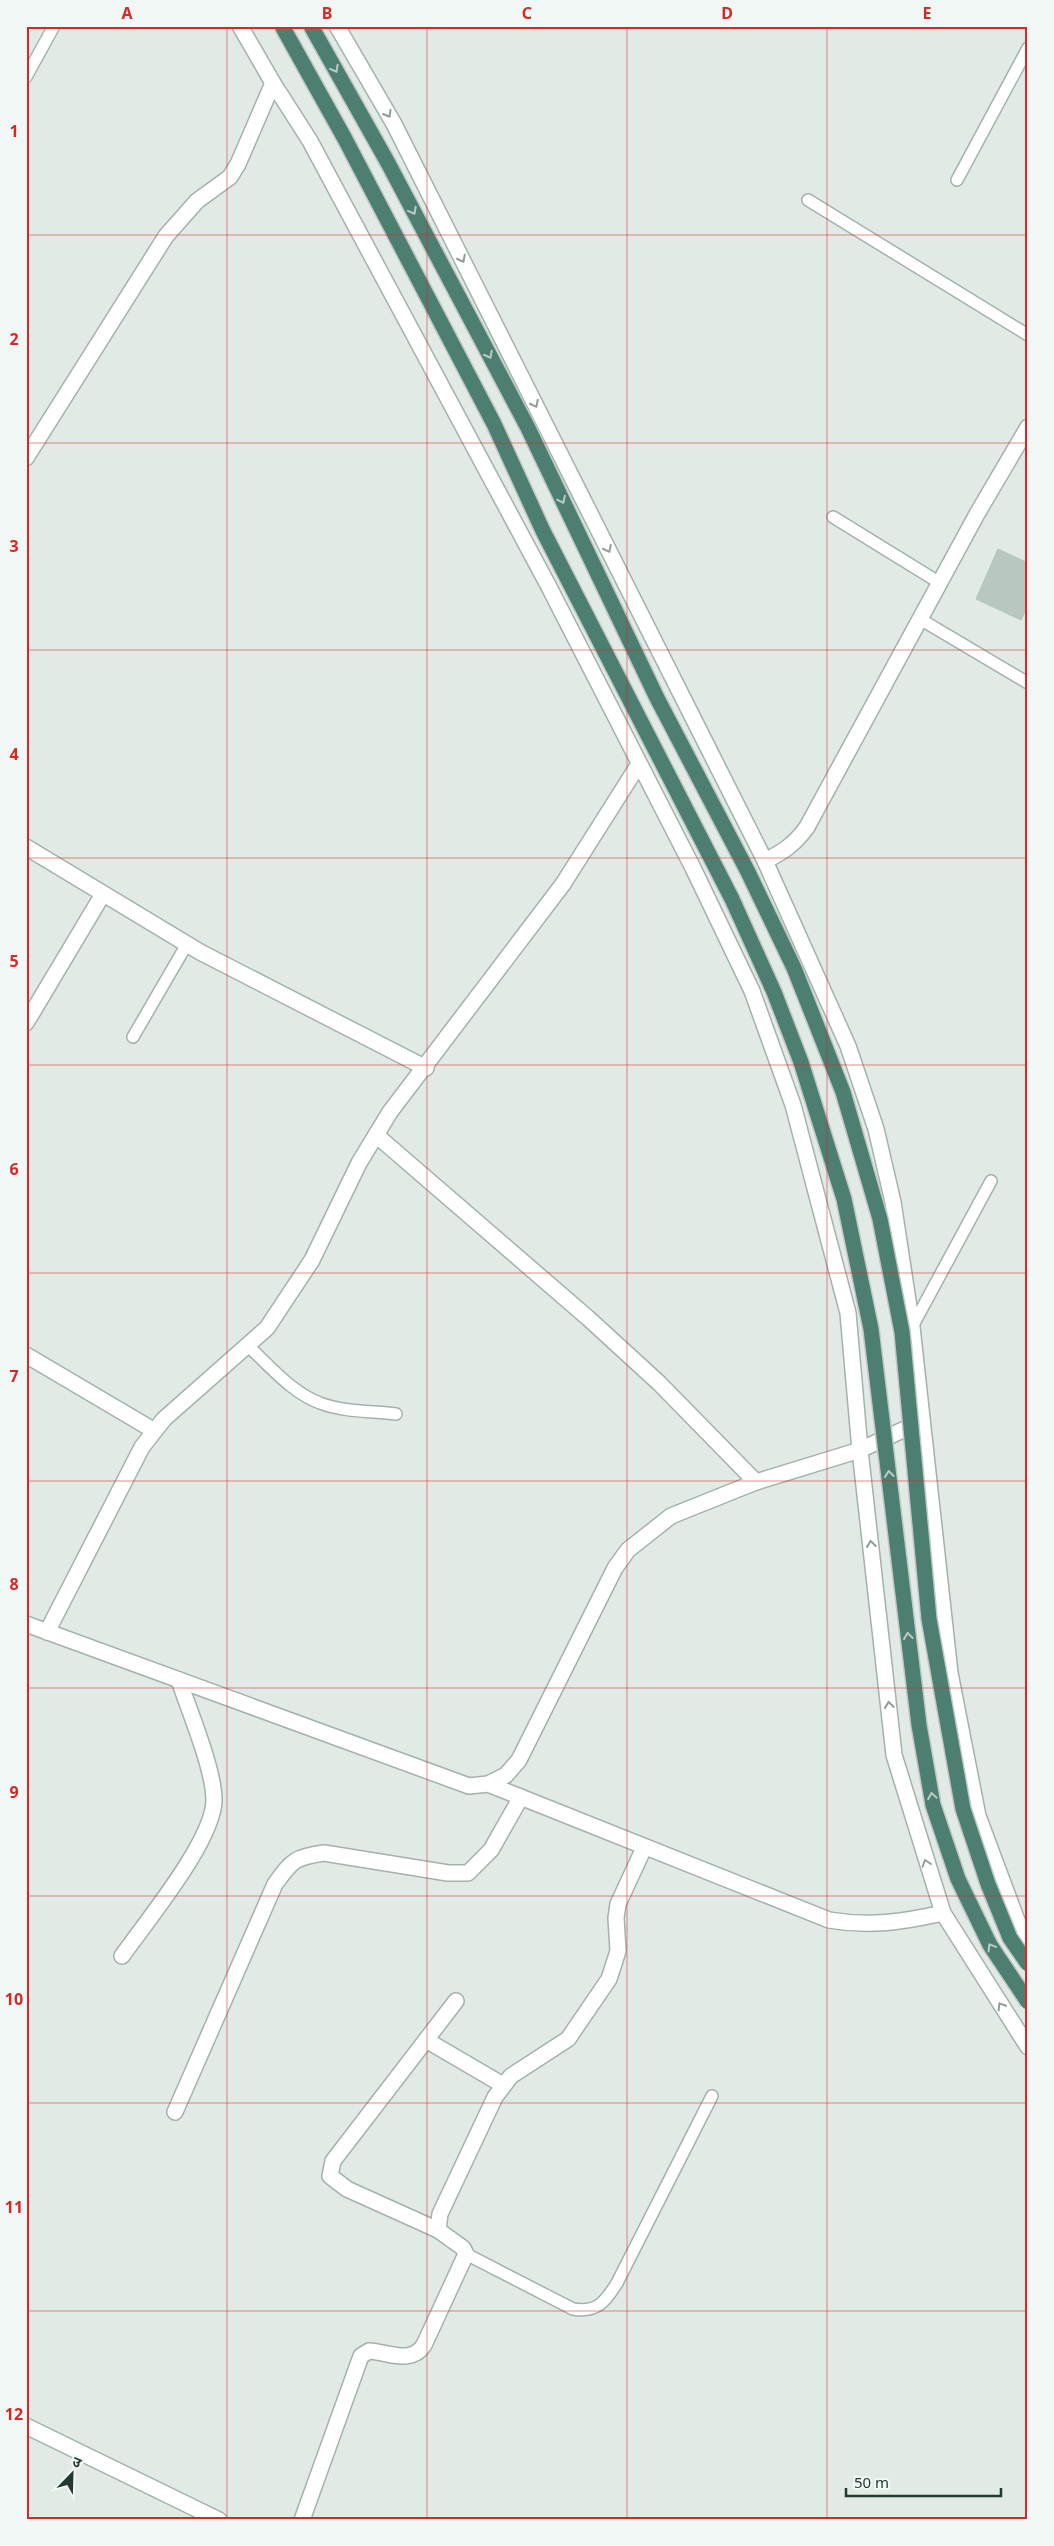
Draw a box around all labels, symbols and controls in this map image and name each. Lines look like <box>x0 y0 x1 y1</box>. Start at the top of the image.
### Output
text: A <box>121 2 133 24</box>
text: B <box>322 2 332 24</box>
text: C <box>522 2 532 24</box>
text: D <box>721 2 733 24</box>
text: E <box>923 2 932 24</box>
one-way arrow <box>328 63 338 72</box>
one-way arrow <box>382 109 392 118</box>
text: 1 <box>9 120 19 142</box>
one-way arrow <box>407 206 417 215</box>
one-way arrow <box>456 254 466 263</box>
text: 2 <box>9 328 19 350</box>
one-way arrow <box>483 349 493 358</box>
one-way arrow <box>529 399 539 408</box>
one-way arrow <box>556 495 567 504</box>
text: 3 <box>9 535 19 557</box>
one-way arrow <box>602 544 613 553</box>
text: 4 <box>9 743 19 765</box>
text: 5 <box>9 950 19 972</box>
text: 6 <box>9 1158 19 1180</box>
text: 7 <box>9 1365 19 1387</box>
one-way arrow <box>884 1470 895 1478</box>
one-way arrow <box>866 1540 877 1548</box>
text: 8 <box>9 1573 19 1595</box>
one-way arrow <box>903 1631 914 1639</box>
one-way arrow <box>884 1701 895 1709</box>
text: 9 <box>9 1781 19 1803</box>
one-way arrow <box>927 1792 937 1801</box>
one-way arrow <box>922 1859 932 1868</box>
one-way arrow <box>988 1943 998 1952</box>
text: 10 <box>5 1988 23 2010</box>
one-way arrow <box>998 2002 1007 2012</box>
text: 11 <box>5 2196 23 2218</box>
text: 12 <box>5 2403 23 2425</box>
north arrow <box>48 2448 98 2498</box>
text: उ <box>70 2451 85 2472</box>
scale bar <box>846 2466 1002 2498</box>
text: 50 m <box>854 2472 889 2492</box>

